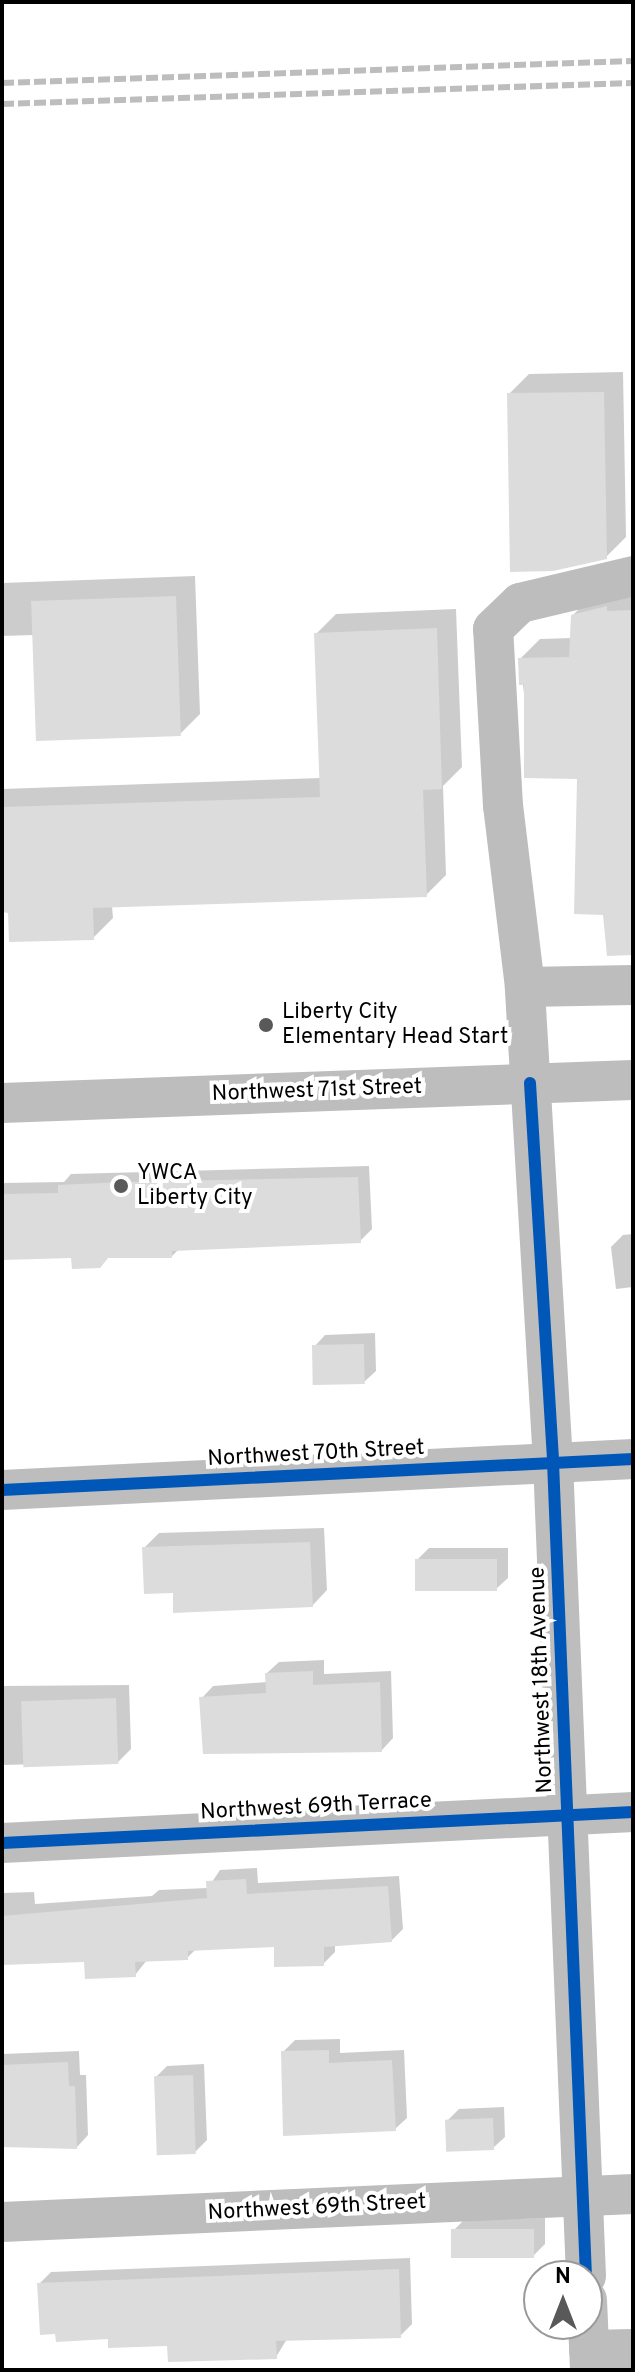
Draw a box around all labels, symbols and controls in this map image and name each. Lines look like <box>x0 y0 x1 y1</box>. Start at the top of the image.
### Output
place label: Liberty City Elementary Head Start <box>282 999 508 1050</box>
marker: Liberty City Elementary Head Start <box>257 1016 275 1034</box>
street label: Northwest 71st Street <box>211 1074 423 1108</box>
place label: YWCA Liberty City <box>137 1160 253 1212</box>
marker: YWCA Liberty City <box>112 1177 130 1195</box>
street label: Northwest 70th Street <box>206 1435 426 1473</box>
street label: Northwest 18th Avenue <box>525 1566 559 1794</box>
street label: Northwest 69th Terrace <box>199 1788 433 1826</box>
street label: Northwest 69th Street <box>207 2189 427 2227</box>
north arrow <box>523 2260 603 2340</box>
text: N <box>555 2264 571 2291</box>

